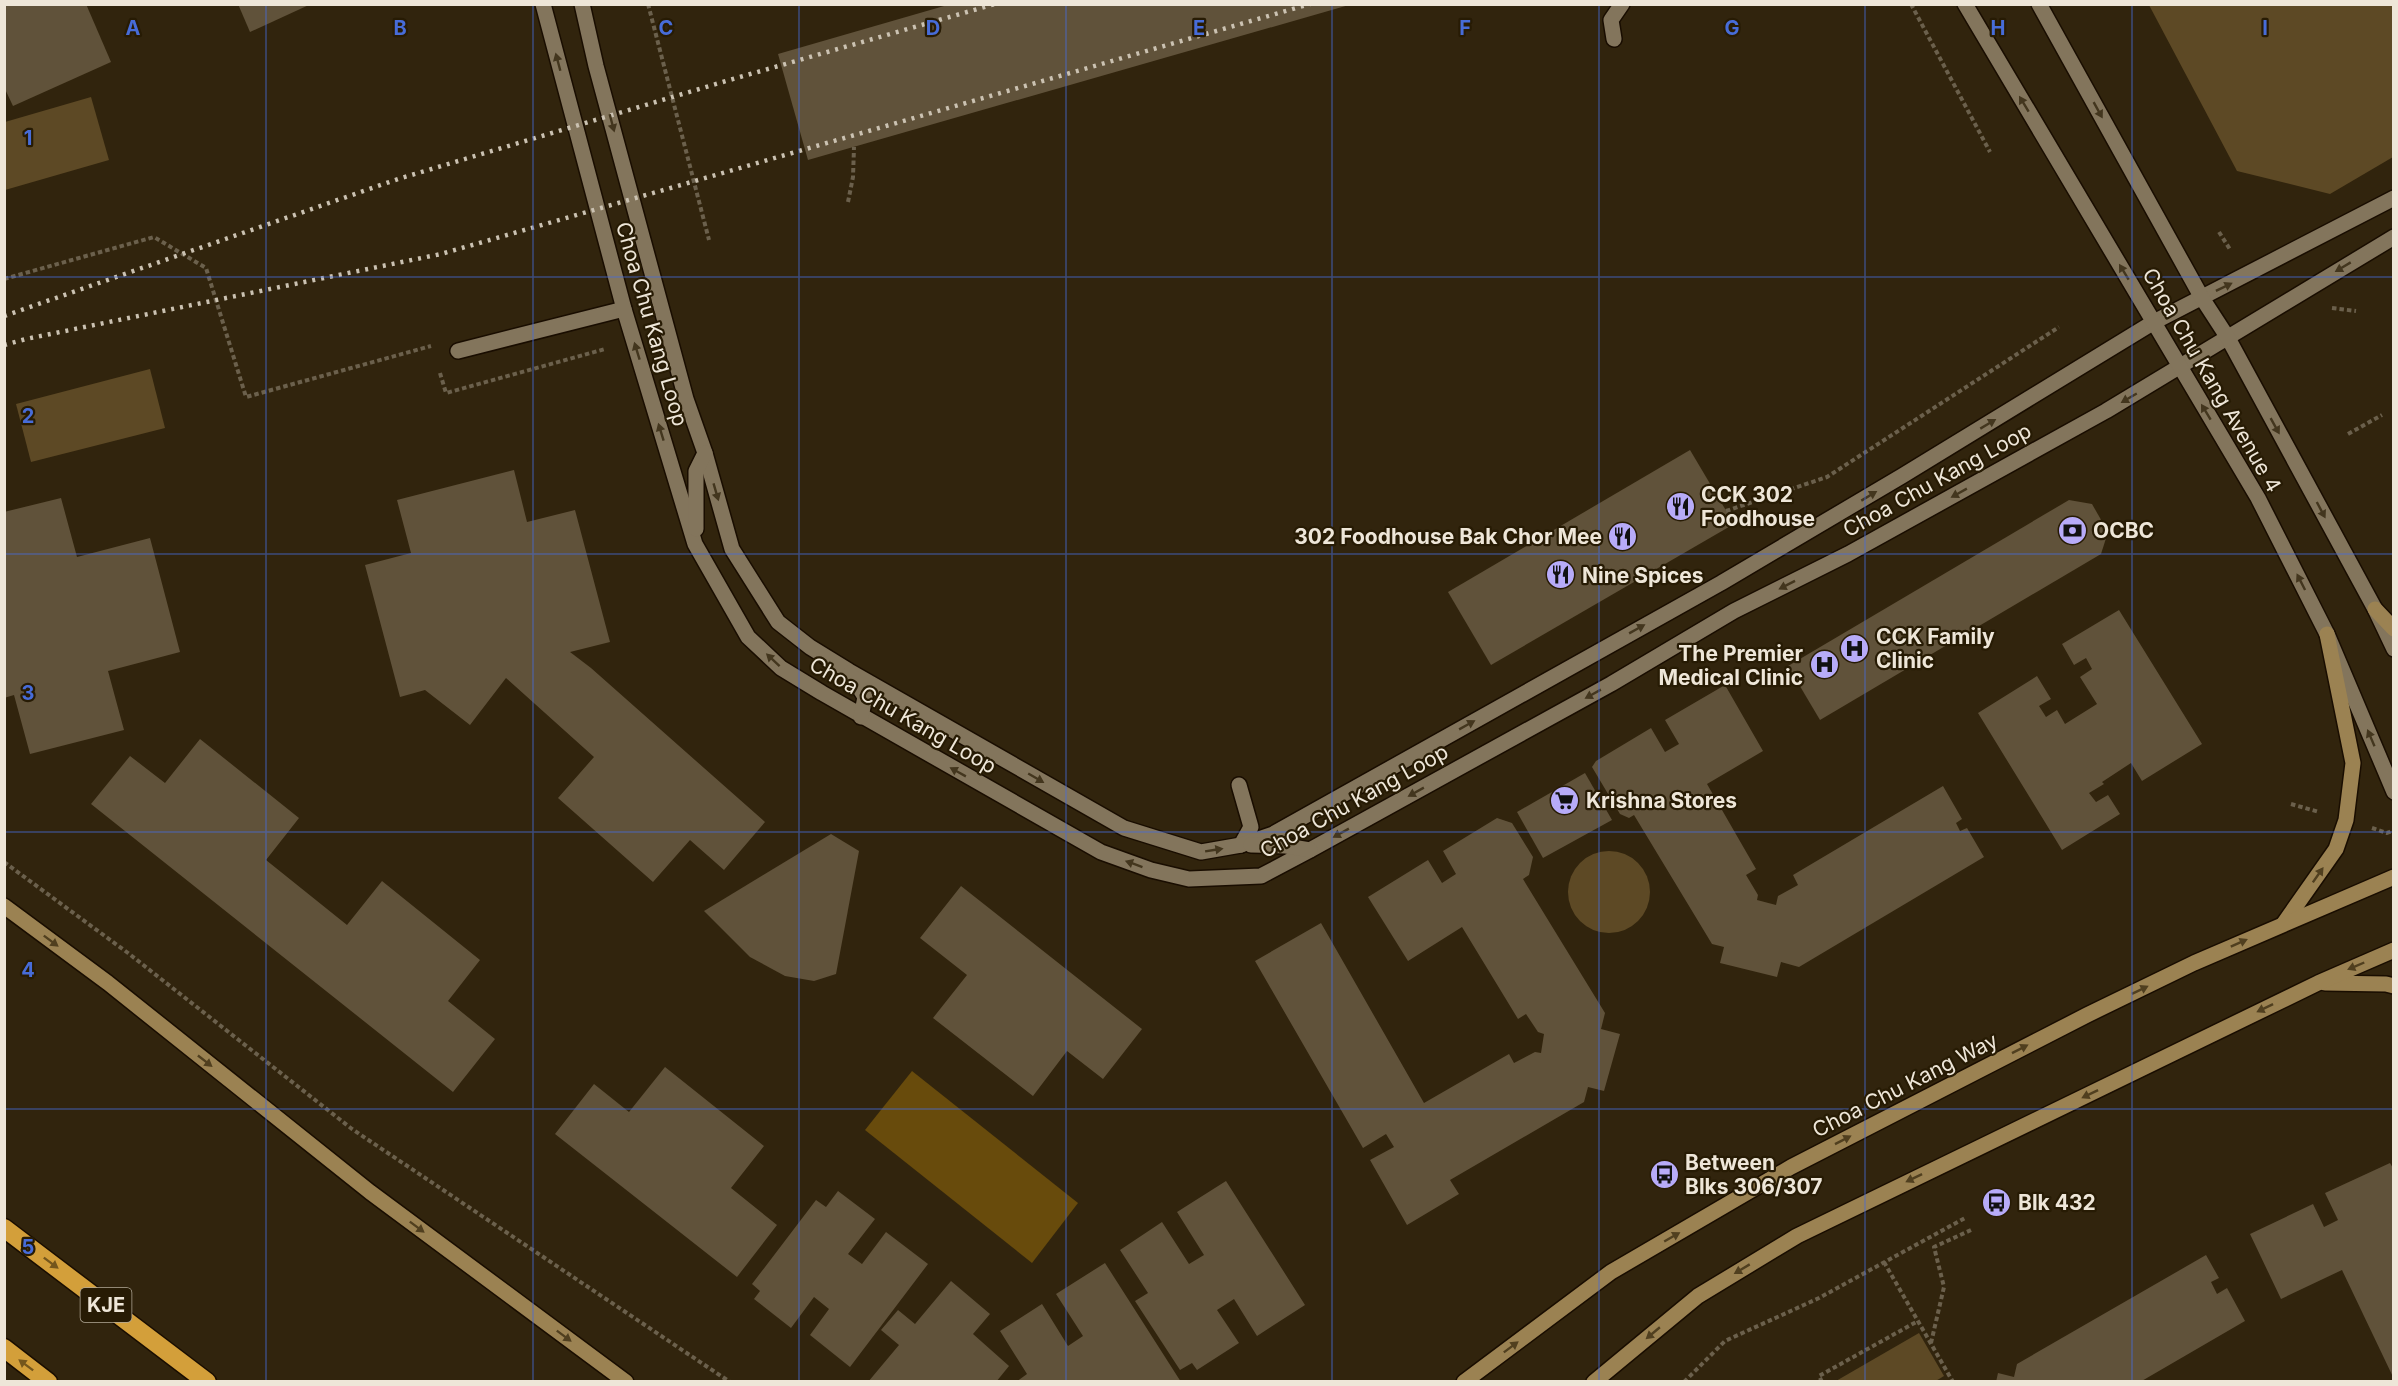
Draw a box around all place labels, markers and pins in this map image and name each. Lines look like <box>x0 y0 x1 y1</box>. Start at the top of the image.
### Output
place label: CCK 302 Foodhouse <box>1701 482 1815 531</box>
restaurant icon: CCK 302 Foodhouse <box>1664 490 1696 522</box>
bank icon: OCBC <box>2056 514 2088 546</box>
place label: OCBC <box>2093 518 2154 543</box>
restaurant icon: 302 Foodhouse Bak Chor Mee <box>1607 520 1639 552</box>
place label: 302 Foodhouse Bak Chor Mee <box>1294 524 1602 549</box>
restaurant icon: Nine Spices <box>1545 559 1577 591</box>
place label: Nine Spices <box>1582 563 1704 588</box>
place label: CCK Family Clinic <box>1876 624 1995 673</box>
hospital icon: CCK Family Clinic <box>1839 632 1871 664</box>
place label: The Premier Medical Clinic <box>1659 641 1803 690</box>
hospital icon: The Premier Medical Clinic <box>1808 649 1840 681</box>
supermarket icon: Krishna Stores <box>1549 784 1581 816</box>
place label: Krishna Stores <box>1586 788 1737 813</box>
place label: Between Blks 306/307 <box>1685 1150 1823 1199</box>
bus stop icon: Between Blks 306/307 <box>1648 1158 1680 1190</box>
bus stop icon: Blk 432 <box>1981 1186 2013 1218</box>
place label: Blk 432 <box>2018 1190 2096 1215</box>

